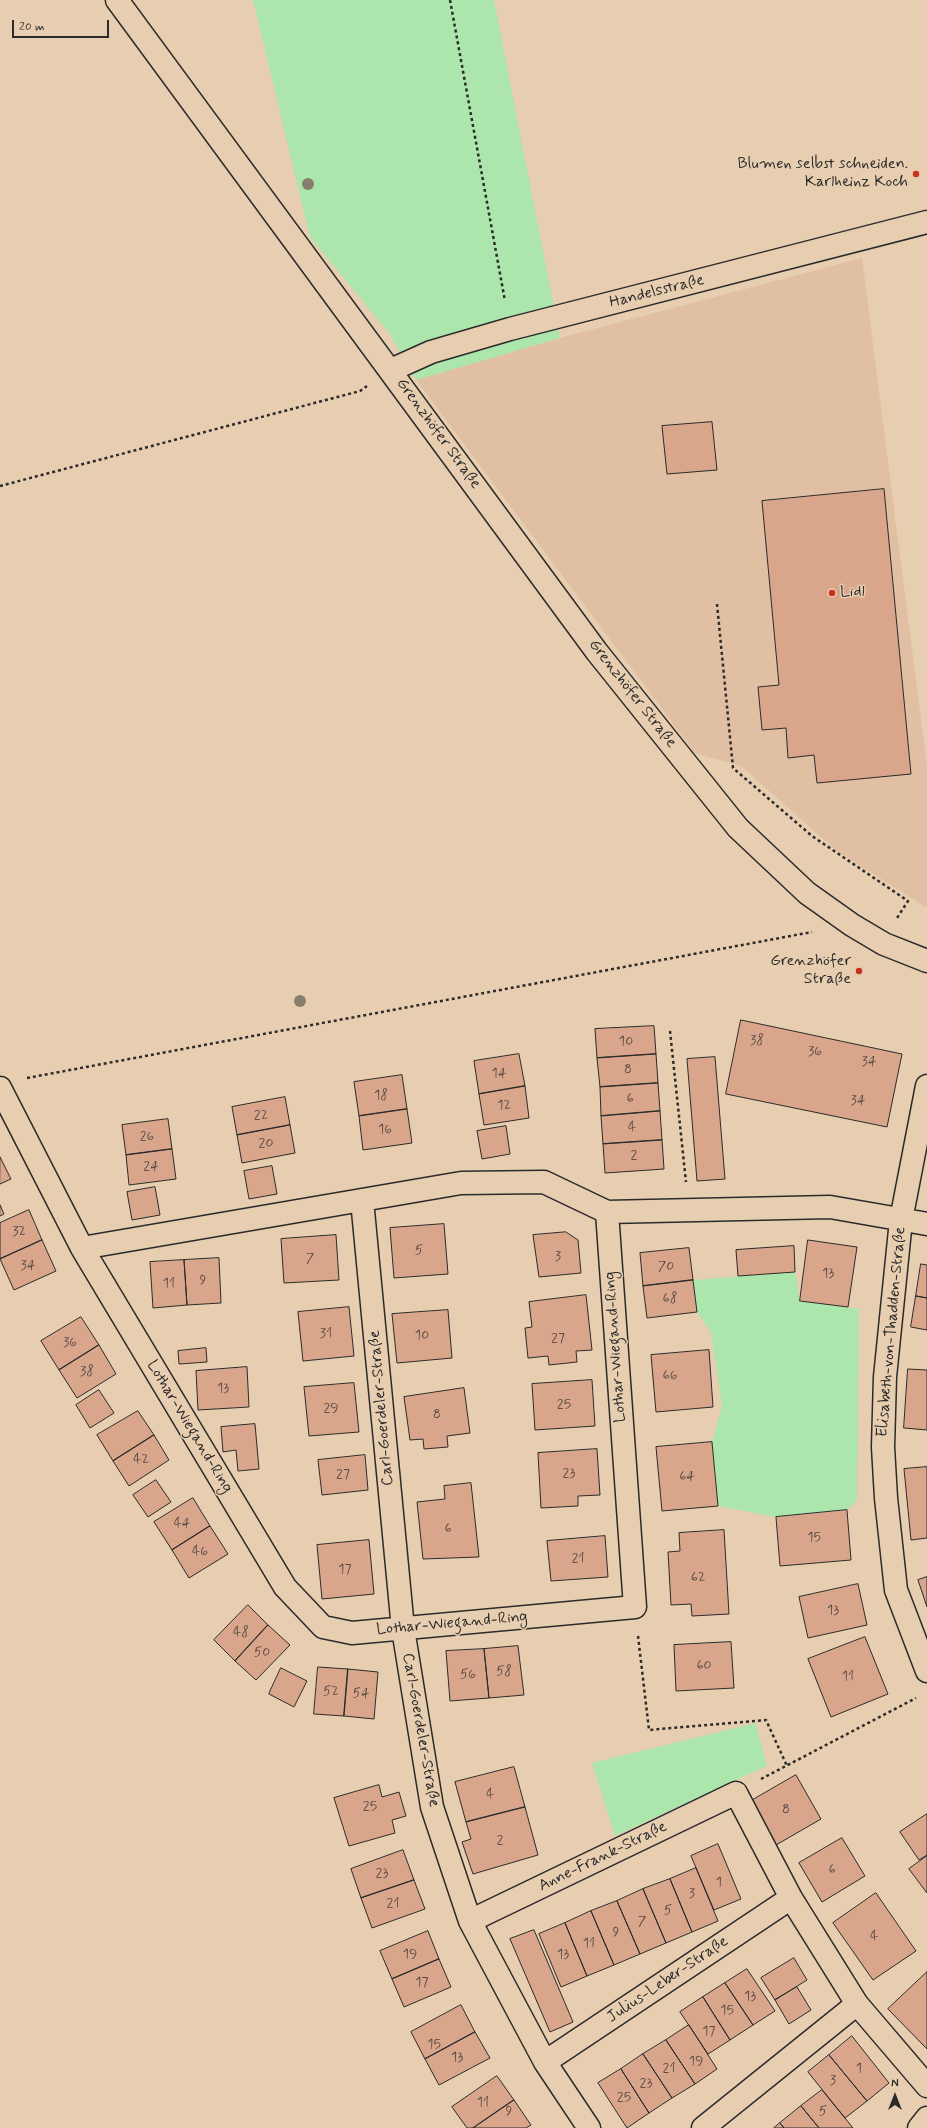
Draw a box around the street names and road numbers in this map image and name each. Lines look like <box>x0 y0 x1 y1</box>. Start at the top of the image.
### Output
street label: Handelsstraße <box>608 271 706 313</box>
street label: Grenzhöfer Straße <box>391 375 485 493</box>
street label: Grenzhöfer Straße <box>584 636 680 752</box>
street label: Elisabeth-von-Thadden-Straße <box>873 1226 911 1438</box>
street label: Lothar-Wiegand-Ring <box>601 1271 631 1423</box>
street label: Carl-Goerdeler-Straße <box>366 1329 398 1487</box>
street label: Lothar-Wiegand-Ring <box>142 1357 236 1497</box>
street label: Lothar-Wiegand-Ring <box>376 1608 528 1640</box>
street label: Carl-Goerdeler-Straße <box>397 1651 443 1809</box>
street label: Anne-Frank-Straße <box>536 1818 670 1896</box>
street label: Julius-Leber-Straße <box>604 1932 732 2028</box>

